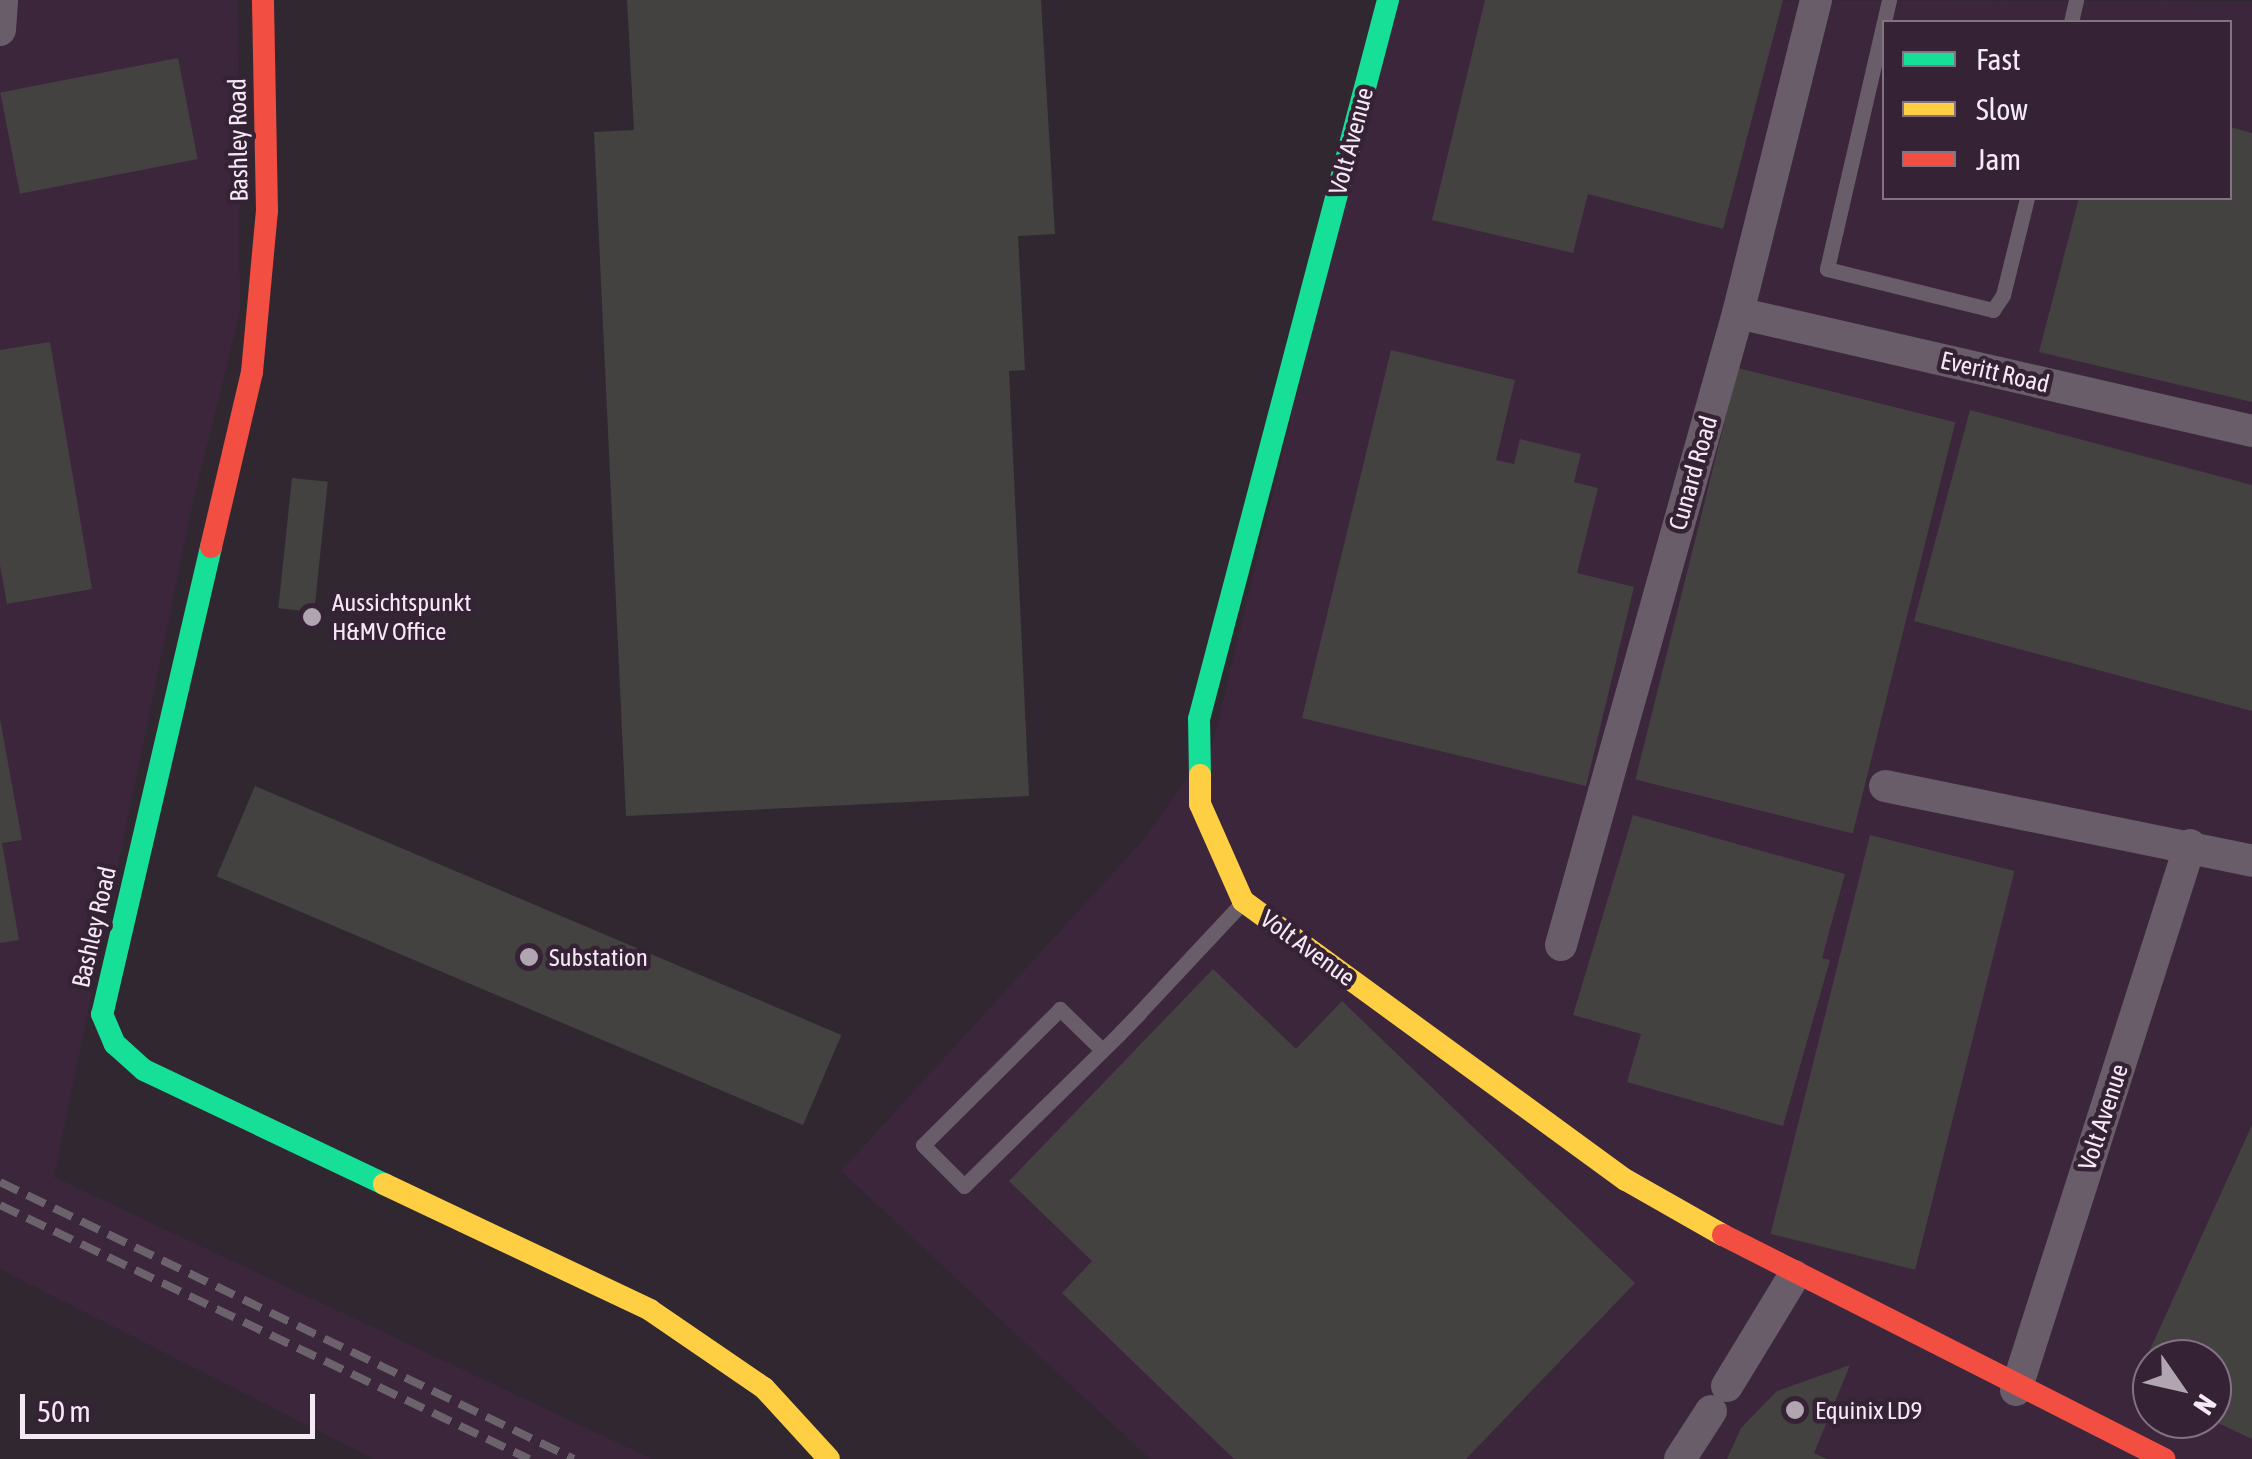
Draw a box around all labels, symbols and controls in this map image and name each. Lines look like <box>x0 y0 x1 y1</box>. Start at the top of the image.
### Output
legend <box>1882 20 2232 200</box>
text: Fast <box>1976 42 2021 76</box>
street label: Bashley Road <box>222 78 254 202</box>
street label: Volt Avenue <box>1322 84 1380 198</box>
text: Slow <box>1976 92 2028 126</box>
text: Jam <box>1976 142 2021 176</box>
street label: Everitt Road <box>1938 345 2052 399</box>
street label: Cunard Road <box>1662 412 1724 534</box>
place label: Aussichtspunkt H&MV Office <box>332 588 471 647</box>
marker: Aussichtspunkt H&MV Office <box>301 606 323 628</box>
street label: Bashley Road <box>66 864 122 990</box>
street label: Volt Avenue <box>1255 904 1361 992</box>
place label: Substation <box>549 942 648 972</box>
marker: Substation <box>518 946 540 968</box>
street label: Volt Avenue <box>2072 1060 2134 1174</box>
north arrow <box>2132 1339 2232 1439</box>
scale bar <box>25 1374 320 1436</box>
text: N <box>2187 1389 2223 1420</box>
text: 50 m <box>37 1394 91 1428</box>
place label: Equinix LD9 <box>1815 1395 1922 1425</box>
marker: Equinix LD9 <box>1784 1399 1806 1421</box>

